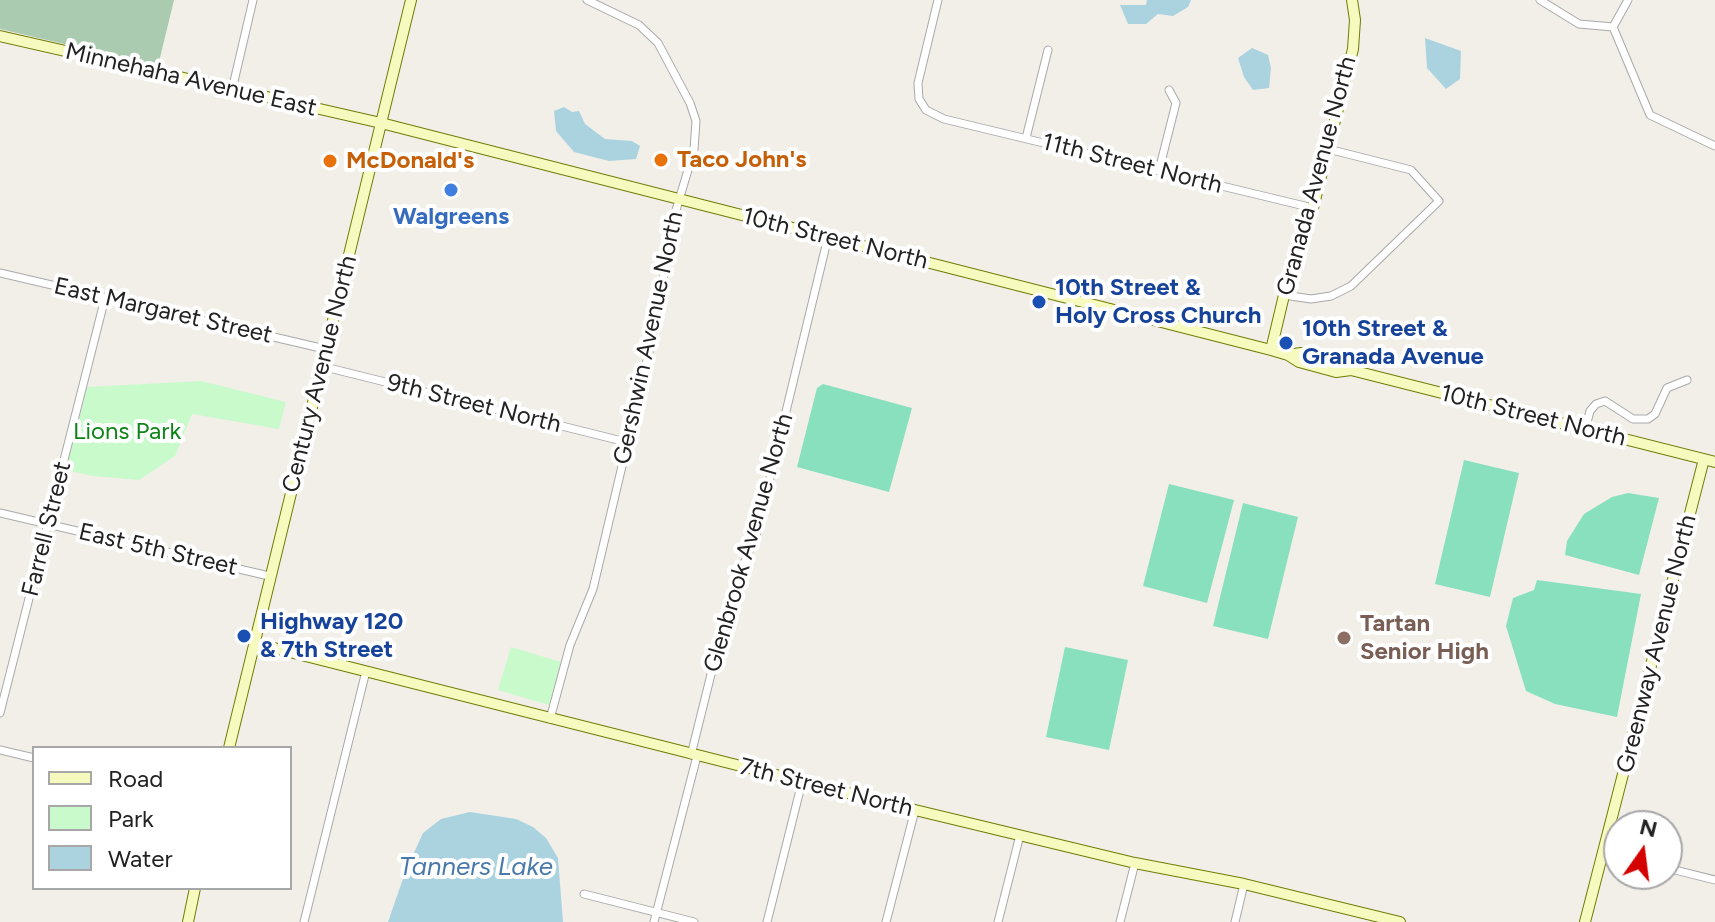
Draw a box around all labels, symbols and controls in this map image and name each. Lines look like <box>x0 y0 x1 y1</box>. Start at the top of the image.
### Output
street label: Minnehaha Avenue East <box>63 37 319 123</box>
street label: Granada Avenue North <box>1271 53 1363 299</box>
street label: 11th Street North <box>1039 128 1225 200</box>
place label: Taco John's <box>677 146 807 174</box>
place label: McDonald's <box>346 147 474 175</box>
marker: Taco John's <box>652 151 670 169</box>
marker: McDonald's <box>321 152 339 170</box>
marker: Walgreens <box>442 181 460 199</box>
street label: 10th Street North <box>739 202 931 276</box>
place label: Walgreens <box>393 203 509 231</box>
street label: Gershwin Avenue North <box>608 209 690 467</box>
street label: Century Avenue North <box>277 253 363 495</box>
street label: East Margaret Street <box>51 272 275 350</box>
place label: 10th Street & Holy Cross Church <box>1055 274 1261 330</box>
marker: 10th Street & Holy Cross Church <box>1030 293 1048 311</box>
place label: 10th Street & Granada Avenue <box>1302 315 1484 371</box>
marker: 10th Street & Granada Avenue <box>1277 334 1295 352</box>
street label: 9th Street North <box>384 368 564 440</box>
street label: 10th Street North <box>1437 379 1629 453</box>
street label: Glenbrook Avenue North <box>698 410 800 676</box>
park label: Lions Park <box>73 418 181 446</box>
street label: Farrell Street <box>16 458 78 600</box>
street label: Greenway Avenue North <box>1611 512 1703 776</box>
street label: East 5th Street <box>76 518 240 582</box>
place label: Highway 120 & 7th Street <box>260 608 403 664</box>
place label: Tartan Senior High <box>1360 610 1489 666</box>
marker: Highway 120 & 7th Street <box>235 627 253 645</box>
marker: Tartan Senior High <box>1335 629 1353 647</box>
legend <box>32 746 292 890</box>
street label: 7th Street North <box>736 753 916 823</box>
text: Road <box>108 764 163 793</box>
text: Park <box>108 804 154 833</box>
north arrow <box>1603 810 1683 890</box>
text: N <box>1637 813 1660 843</box>
text: Water <box>108 844 173 873</box>
water label: Tanners Lake <box>399 851 553 883</box>

